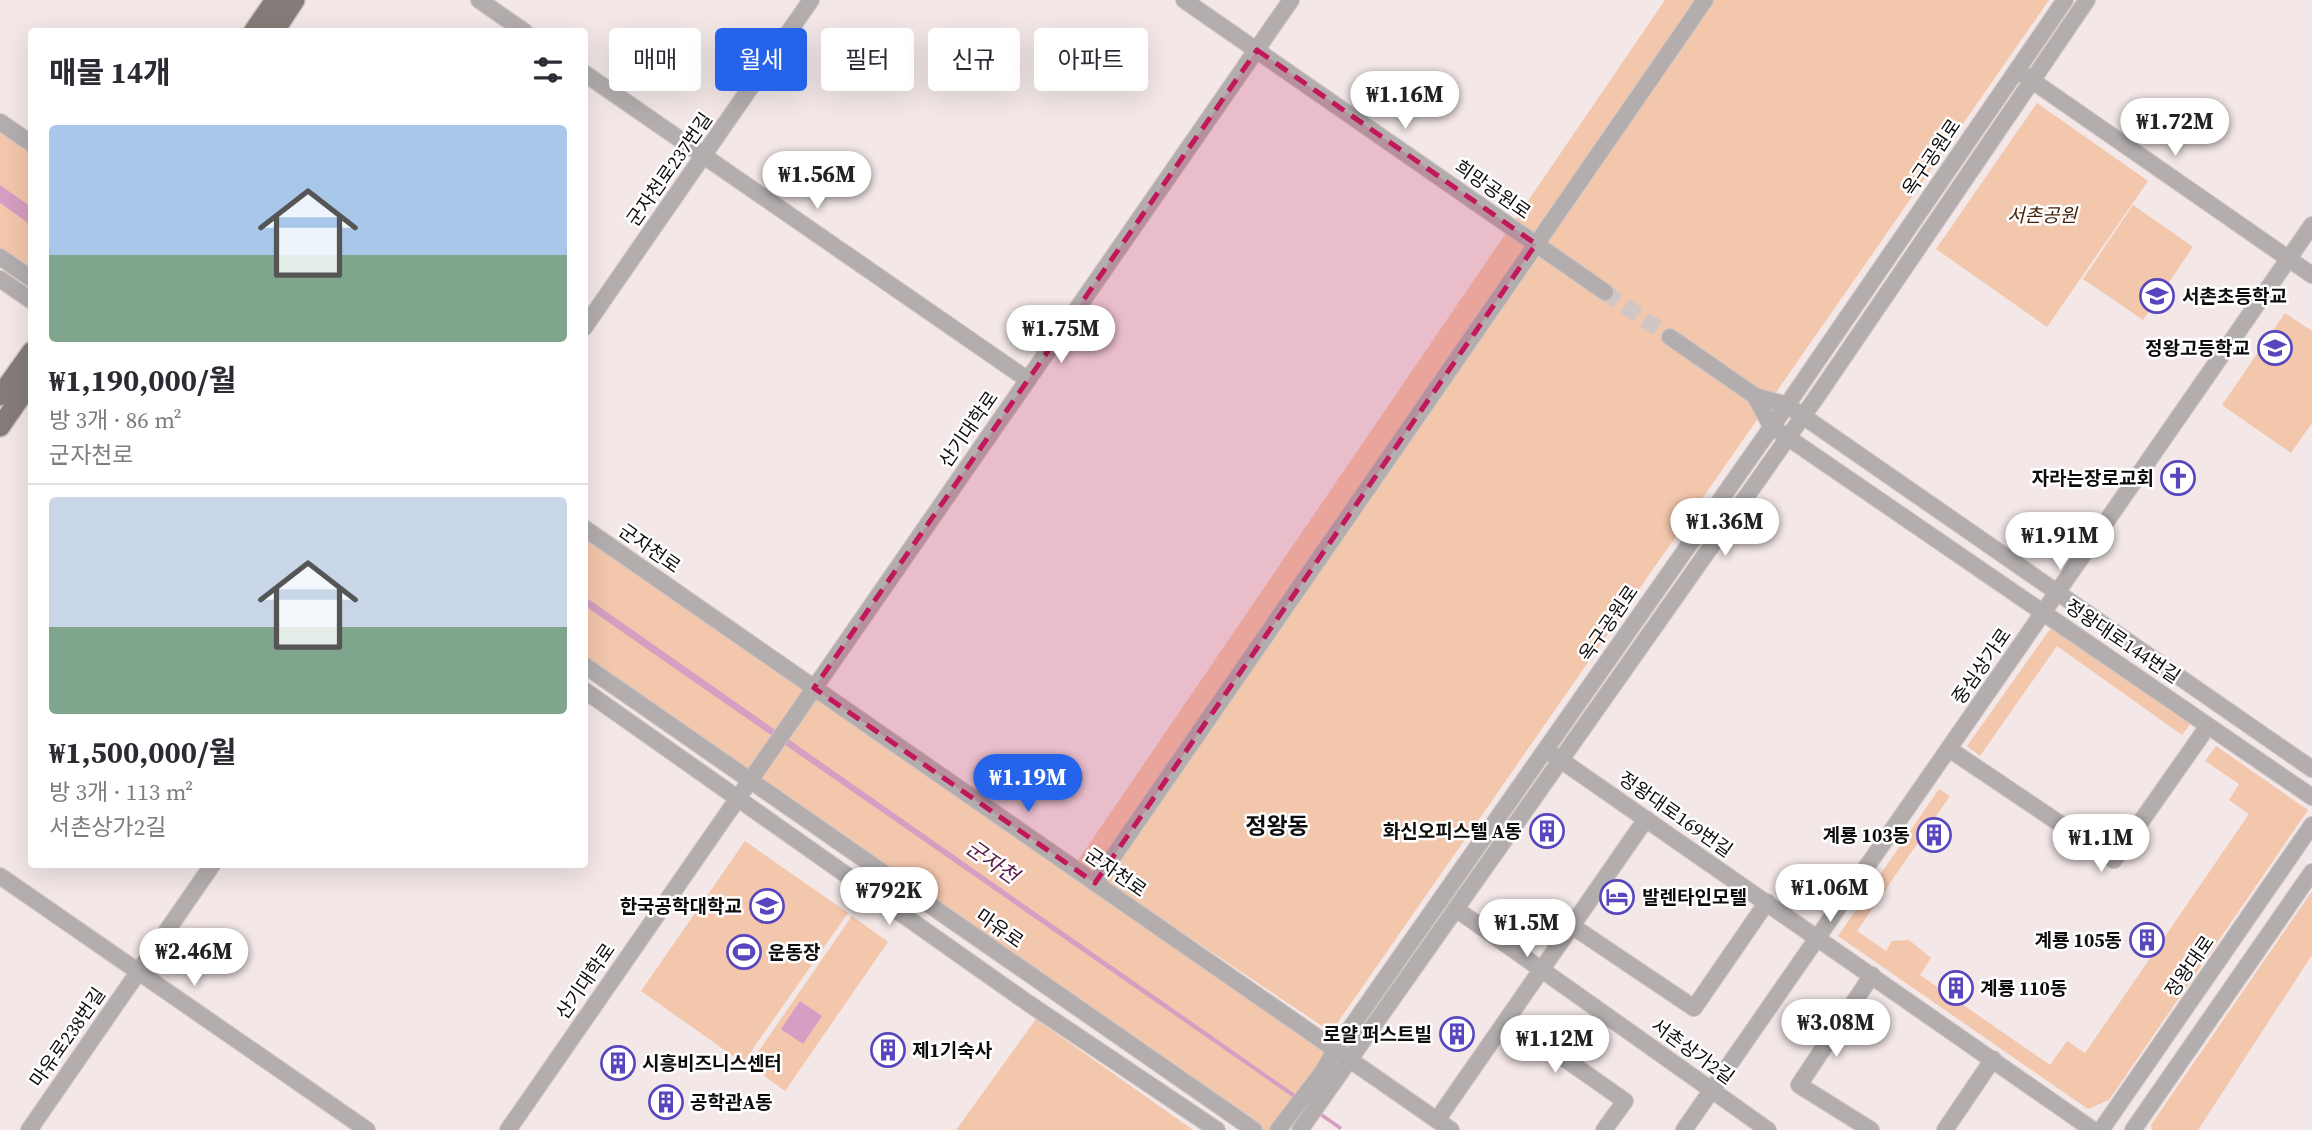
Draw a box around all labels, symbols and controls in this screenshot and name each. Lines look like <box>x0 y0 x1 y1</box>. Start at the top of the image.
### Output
chip: 매매 <box>609 28 701 91</box>
chip: 월세 <box>715 28 807 91</box>
chip: 필터 <box>821 28 914 91</box>
chip: 신규 <box>928 28 1020 91</box>
chip: 아파트 <box>1034 28 1148 91</box>
icon: filters <box>529 51 567 89</box>
text: 매물 14개 <box>49 52 171 93</box>
pin: ₩1.16M <box>1348 72 1462 131</box>
text: ₩1.16M <box>1366 78 1444 110</box>
pin: ₩1.72M <box>2118 99 2232 158</box>
text: ₩1.72M <box>2136 105 2214 137</box>
street label: 군자천로237번길 <box>620 107 718 231</box>
street label: 옥구공원로 <box>1896 113 1966 201</box>
pin: ₩1.56M <box>760 152 874 211</box>
street label: 희망공원로 <box>1450 153 1536 225</box>
text: ₩1.56M <box>778 158 856 190</box>
icon: home <box>245 170 371 296</box>
park label: 서촌공원 <box>2007 202 2078 228</box>
school or university icon: 서촌초등학교 <box>2138 277 2176 315</box>
place label: 서촌초등학교 <box>2182 283 2287 309</box>
pin: ₩1.75M <box>1004 306 1118 365</box>
text: ₩1.75M <box>1022 312 1100 344</box>
school or university icon: 정왕고등학교 <box>2256 329 2294 367</box>
place label: 정왕고등학교 <box>2145 335 2250 361</box>
text: ₩1,190,000/월 <box>49 360 236 401</box>
street label: 산기대학로 <box>932 386 1004 472</box>
text: 방 3개 · 86 m² <box>49 404 182 436</box>
text: 군자천로 <box>49 439 134 471</box>
church icon: 자라는장로교회 <box>2159 459 2197 497</box>
place label: 자라는장로교회 <box>2032 465 2154 491</box>
pin: ₩1.36M <box>1668 498 1782 558</box>
text: ₩1.36M <box>1686 505 1764 537</box>
pin: ₩1.91M <box>2003 512 2117 572</box>
street label: 군자천로 <box>614 517 686 579</box>
text: ₩1.91M <box>2021 519 2099 551</box>
icon: home <box>245 542 371 668</box>
street label: 옥구공원로 <box>1572 580 1644 666</box>
street label: 정왕대로144번길 <box>2060 593 2186 689</box>
street label: 중심상가로 <box>1945 623 2017 709</box>
text: ₩1,500,000/월 <box>49 732 236 773</box>
pin: ₩1.19M <box>971 754 1085 814</box>
text: ₩1.19M <box>989 761 1067 793</box>
street label: 정왕대로169번길 <box>1614 765 1738 863</box>
text: 방 3개 · 113 m² <box>49 776 193 808</box>
district label: 정왕동 <box>1245 810 1309 842</box>
text: 서촌상가2길 <box>49 811 166 843</box>
building icon: 화신오피스텔 A동 <box>1528 812 1566 850</box>
pin: ₩1.1M <box>2052 814 2150 874</box>
building icon: 계룡 103동 <box>1915 816 1953 854</box>
place label: 화신오피스텔 A동 <box>1383 818 1522 844</box>
text: ₩1.1M <box>2069 821 2133 853</box>
place label: 계룡 103동 <box>1823 822 1910 848</box>
water label: 군자천 <box>960 833 1027 892</box>
street label: 군자천로 <box>1080 841 1152 903</box>
pin: ₩1.06M <box>1773 864 1887 924</box>
pin: ₩792K <box>840 867 938 927</box>
text: ₩1.06M <box>1791 871 1869 903</box>
text: ₩792K <box>856 874 922 906</box>
hotel icon: 발렌타인모텔 <box>1598 878 1636 916</box>
place label: 발렌타인모텔 <box>1642 884 1747 910</box>
school or university icon: 한국공학대학교 <box>748 887 786 925</box>
place label: 한국공학대학교 <box>620 893 742 919</box>
pin: ₩1.5M <box>1478 900 1576 959</box>
street label: 마유로 <box>971 902 1029 954</box>
text: ₩1.5M <box>1495 906 1559 938</box>
building icon: 계룡 105동 <box>2128 921 2166 959</box>
place label: 계룡 105동 <box>2035 927 2122 953</box>
pin: ₩2.46M <box>137 928 251 988</box>
street label: 정왕대로 <box>2158 930 2220 1002</box>
sports icon: 운동장 <box>725 933 763 971</box>
text: ₩2.46M <box>155 935 233 967</box>
street label: 산기대학로 <box>549 938 621 1024</box>
place label: 운동장 <box>768 939 820 965</box>
building icon: 계룡 110동 <box>1937 969 1975 1007</box>
place label: 계룡 110동 <box>1980 975 2067 1001</box>
street label: 마유로238번길 <box>23 982 111 1092</box>
pin: ₩3.08M <box>1779 1000 1893 1059</box>
text: ₩3.08M <box>1797 1006 1875 1038</box>
street label: 서촌상가2길 <box>1646 1012 1740 1090</box>
building icon: 로얄 퍼스트빌 <box>1438 1015 1476 1053</box>
pin: ₩1.12M <box>1498 1016 1612 1075</box>
place label: 로얄 퍼스트빌 <box>1323 1021 1432 1047</box>
text: ₩1.12M <box>1516 1022 1594 1054</box>
building icon: 제1기숙사 <box>869 1031 907 1069</box>
place label: 제1기숙사 <box>912 1037 993 1063</box>
building icon: 시흥비즈니스센터 <box>599 1044 637 1082</box>
place label: 시흥비즈니스센터 <box>642 1050 782 1076</box>
building icon: 공학관A동 <box>647 1083 685 1121</box>
place label: 공학관A동 <box>690 1089 773 1115</box>

